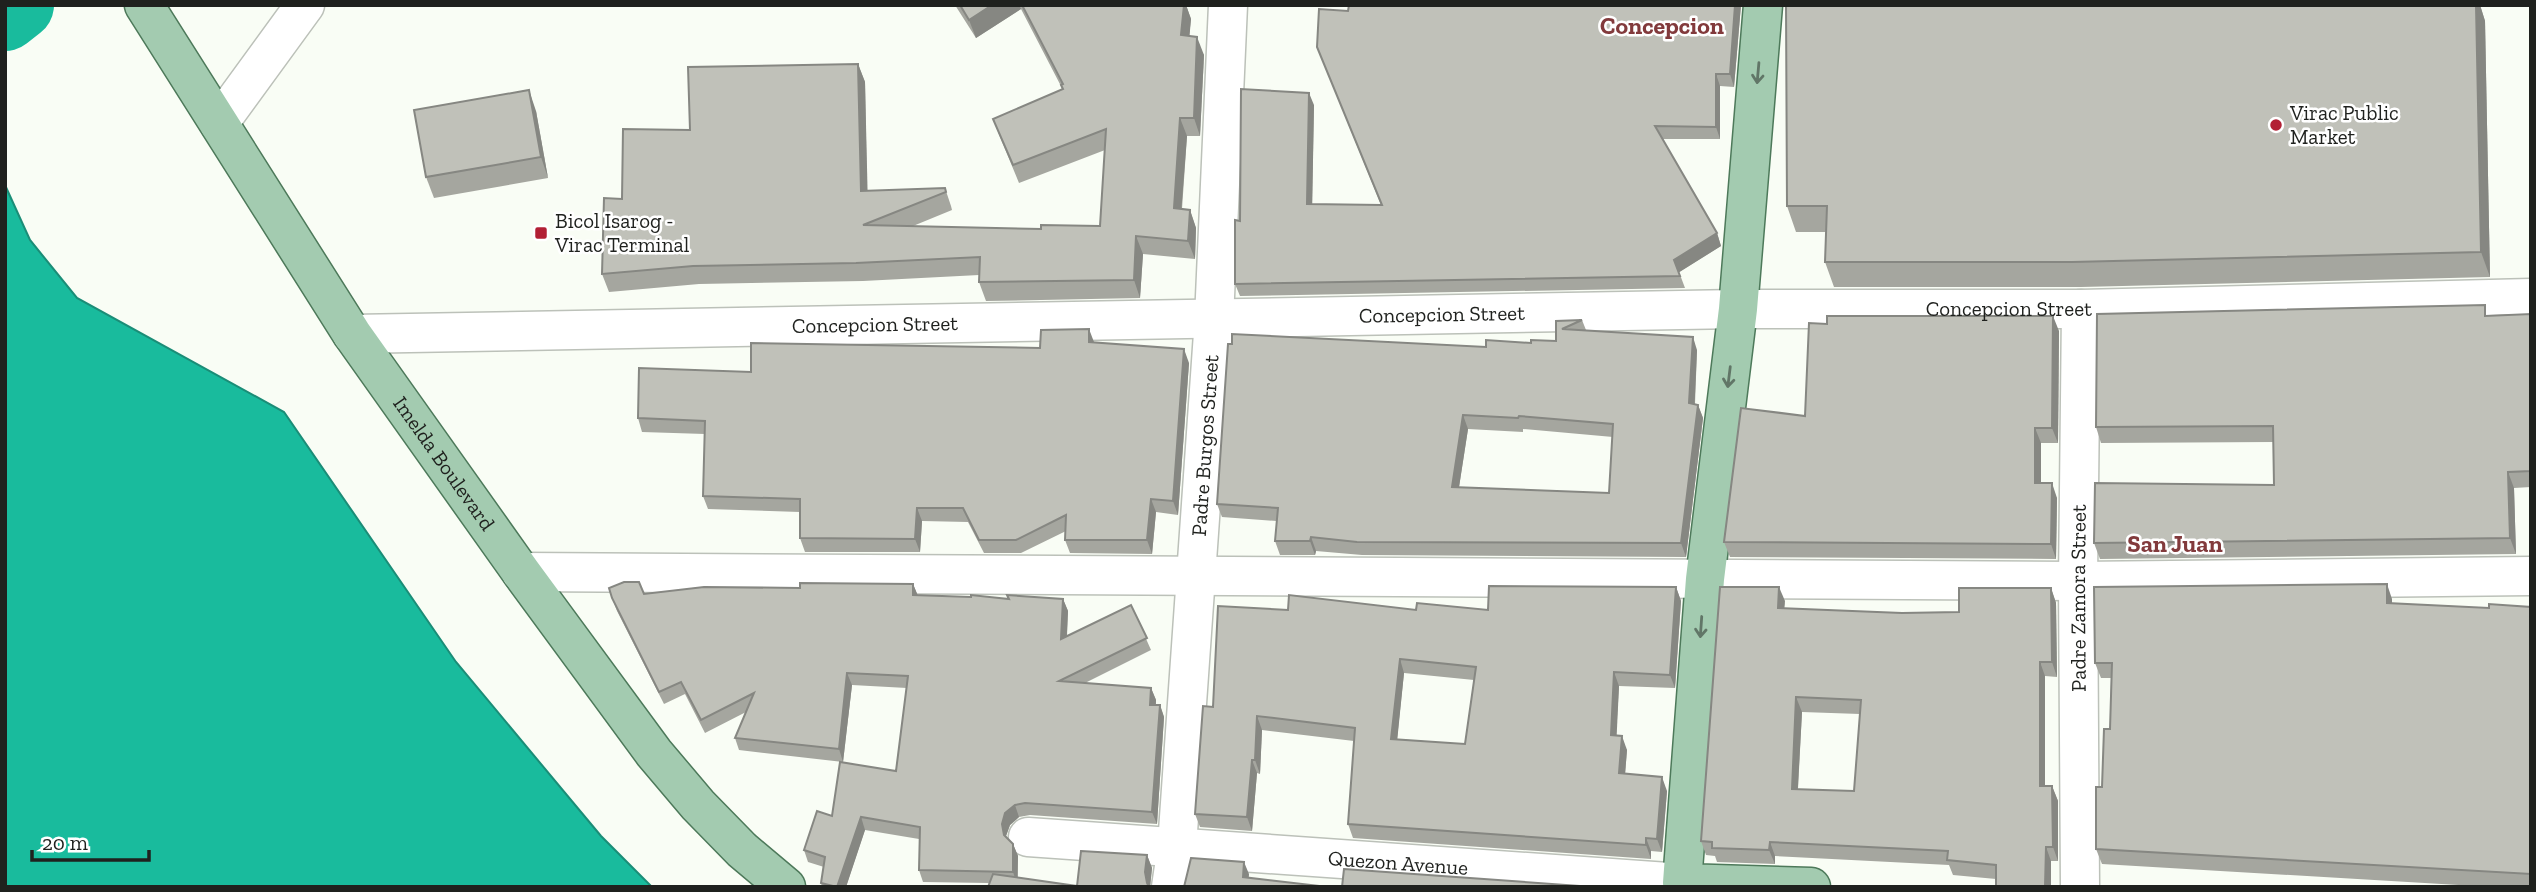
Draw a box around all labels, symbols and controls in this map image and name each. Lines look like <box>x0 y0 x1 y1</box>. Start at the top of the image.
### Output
district label: Concepcion <box>1600 11 1724 40</box>
one-way arrow <box>1751 61 1764 84</box>
place label: Virac Public Market <box>2289 100 2399 149</box>
marker: Virac Public Market <box>2268 117 2284 133</box>
place label: Bicol Isarog - Virac Terminal <box>554 208 690 257</box>
marker: Bicol Isarog - Virac Terminal <box>533 225 549 241</box>
street label: Concepcion Street <box>1926 296 2092 321</box>
street label: Concepcion Street <box>1359 300 1525 328</box>
street label: Concepcion Street <box>792 310 958 338</box>
street label: Padre Burgos Street <box>1186 354 1223 537</box>
one-way arrow <box>1723 365 1736 388</box>
street label: Imelda Boulevard <box>388 391 501 535</box>
street label: Padre Zamora Street <box>2065 504 2091 692</box>
district label: San Juan <box>2127 529 2223 558</box>
one-way arrow <box>1694 616 1707 638</box>
scale bar <box>32 818 149 862</box>
text: 20 m <box>42 830 88 855</box>
street label: Quezon Avenue <box>1327 845 1469 880</box>

